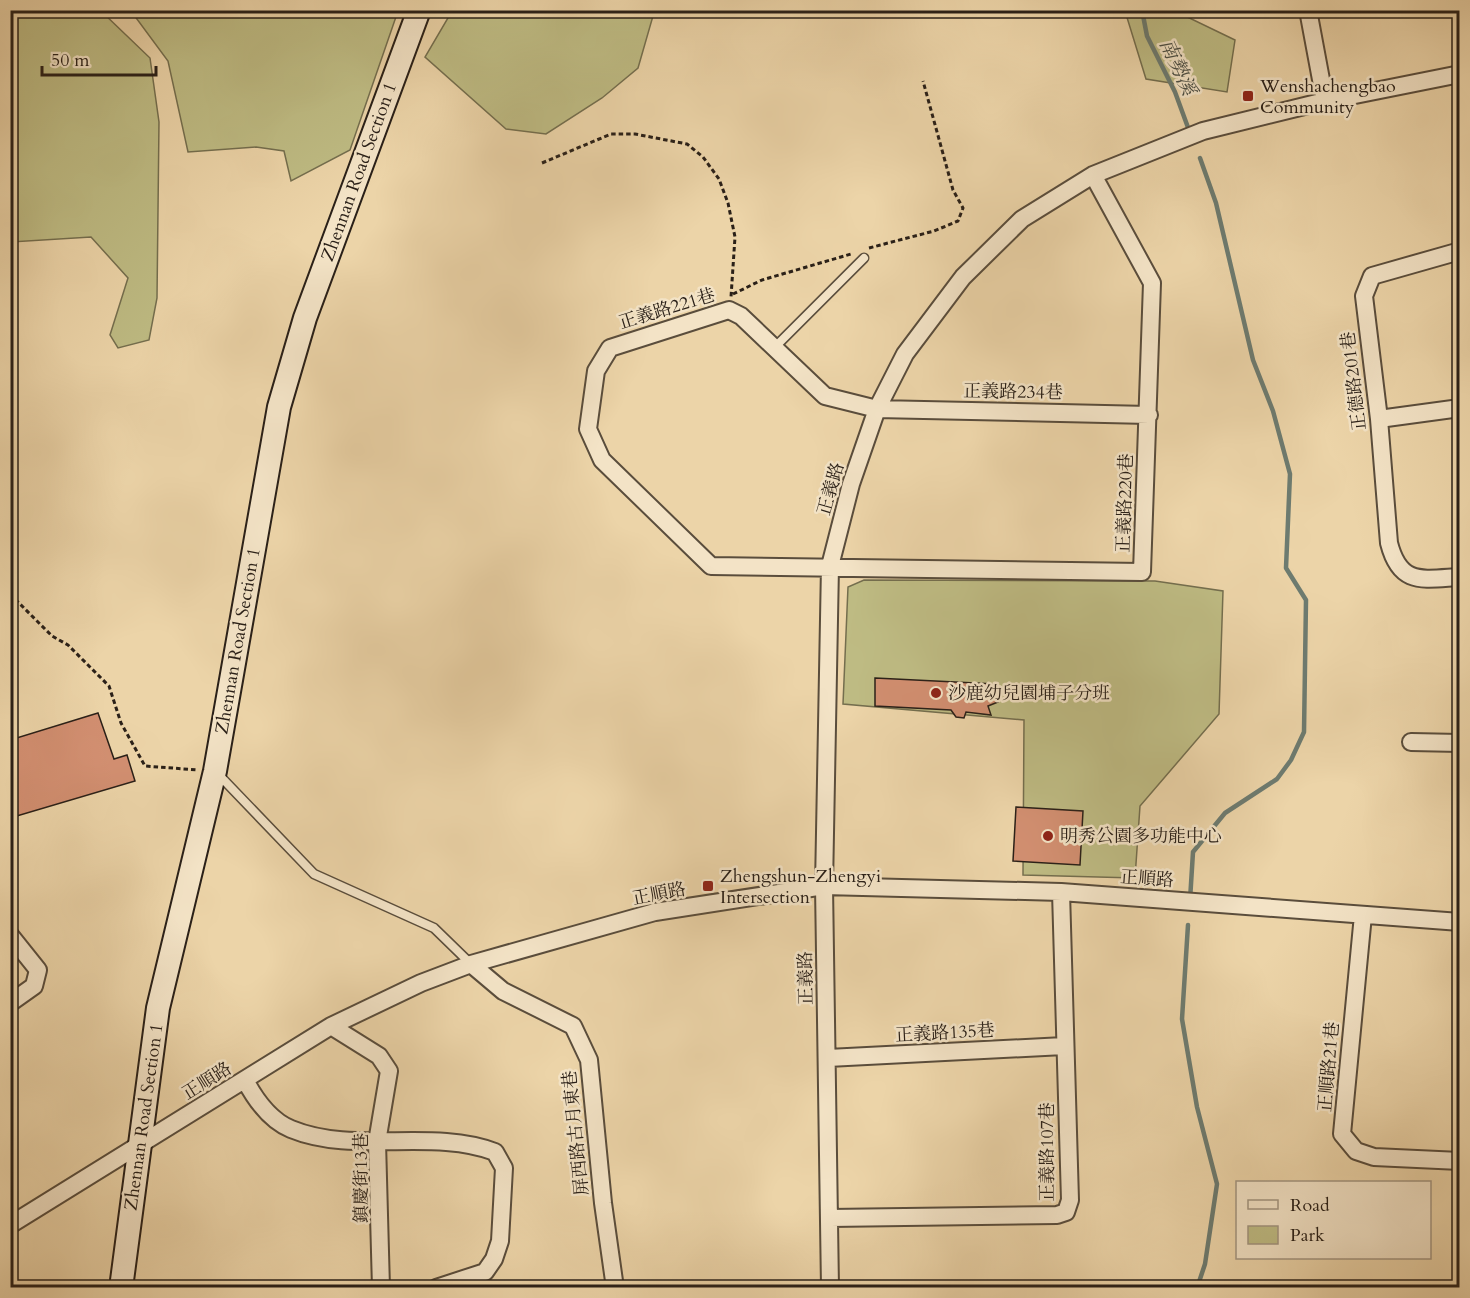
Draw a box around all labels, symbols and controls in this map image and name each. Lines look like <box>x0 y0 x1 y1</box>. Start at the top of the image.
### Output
water label: 南勢溪 <box>1153 34 1204 102</box>
scale bar <box>42 39 156 77</box>
text: 50 m <box>51 48 90 73</box>
place label: Wenshachengbao Community <box>1259 74 1396 120</box>
street label: Zhennan Road Section 1 <box>315 79 403 265</box>
marker: Wenshachengbao Community <box>1241 89 1255 103</box>
street label: 正義路221巷 <box>616 282 718 336</box>
street label: 正德路201巷 <box>1336 330 1372 432</box>
street label: 正義路234巷 <box>963 379 1063 405</box>
street label: 正義路220巷 <box>1111 453 1139 553</box>
street label: 正義路 <box>812 460 850 518</box>
street label: Zhennan Road Section 1 <box>209 546 267 736</box>
place label: 沙鹿幼兒園埔子分班 <box>948 681 1110 706</box>
marker: 沙鹿幼兒園埔子分班 <box>929 686 943 700</box>
place label: 明秀公園多功能中心 <box>1060 824 1222 849</box>
marker: 明秀公園多功能中心 <box>1041 829 1055 843</box>
place label: Zhengshun-Zhengyi Intersection <box>720 864 881 910</box>
street label: 正順路 <box>1119 865 1175 893</box>
street label: 正順路 <box>630 877 688 911</box>
marker: Zhengshun-Zhengyi Intersection <box>701 879 715 893</box>
street label: 正義路 <box>793 951 819 1005</box>
street label: 正義路135巷 <box>895 1018 995 1048</box>
street label: 正順路21巷 <box>1313 1021 1345 1113</box>
street label: Zhennan Road Section 1 <box>118 1022 170 1212</box>
street label: 正順路 <box>177 1056 237 1106</box>
street label: 屏西路古月東巷 <box>557 1069 595 1197</box>
street label: 正義路107巷 <box>1035 1102 1060 1202</box>
street label: 鎮慶街13巷 <box>349 1133 374 1223</box>
legend <box>1236 1181 1431 1259</box>
text: Road <box>1290 1193 1330 1218</box>
text: Park <box>1290 1223 1325 1248</box>

